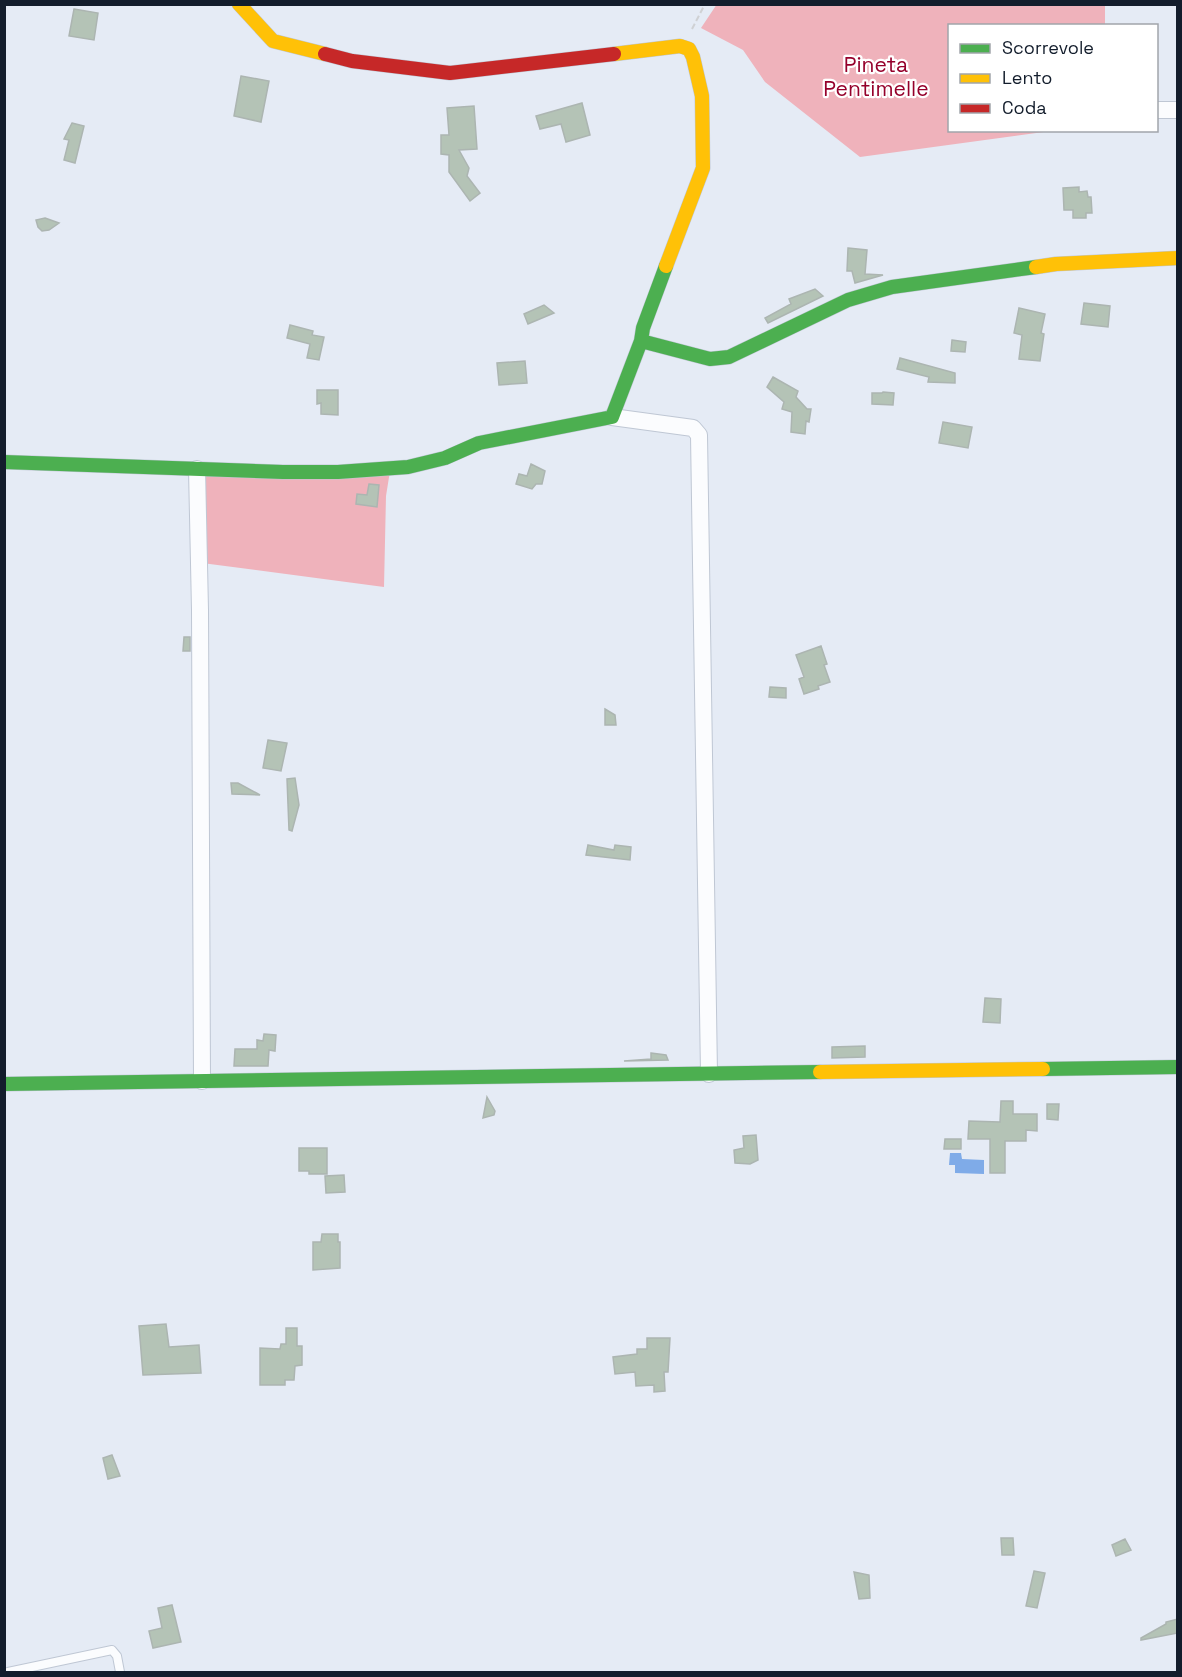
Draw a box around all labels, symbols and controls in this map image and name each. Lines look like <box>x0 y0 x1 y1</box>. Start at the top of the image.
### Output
legend <box>948 24 1158 132</box>
text: Scorrevole <box>1002 36 1094 59</box>
park label: Pineta Pentimelle <box>823 51 929 102</box>
text: Lento <box>1002 66 1052 89</box>
text: Coda <box>1002 96 1047 119</box>

